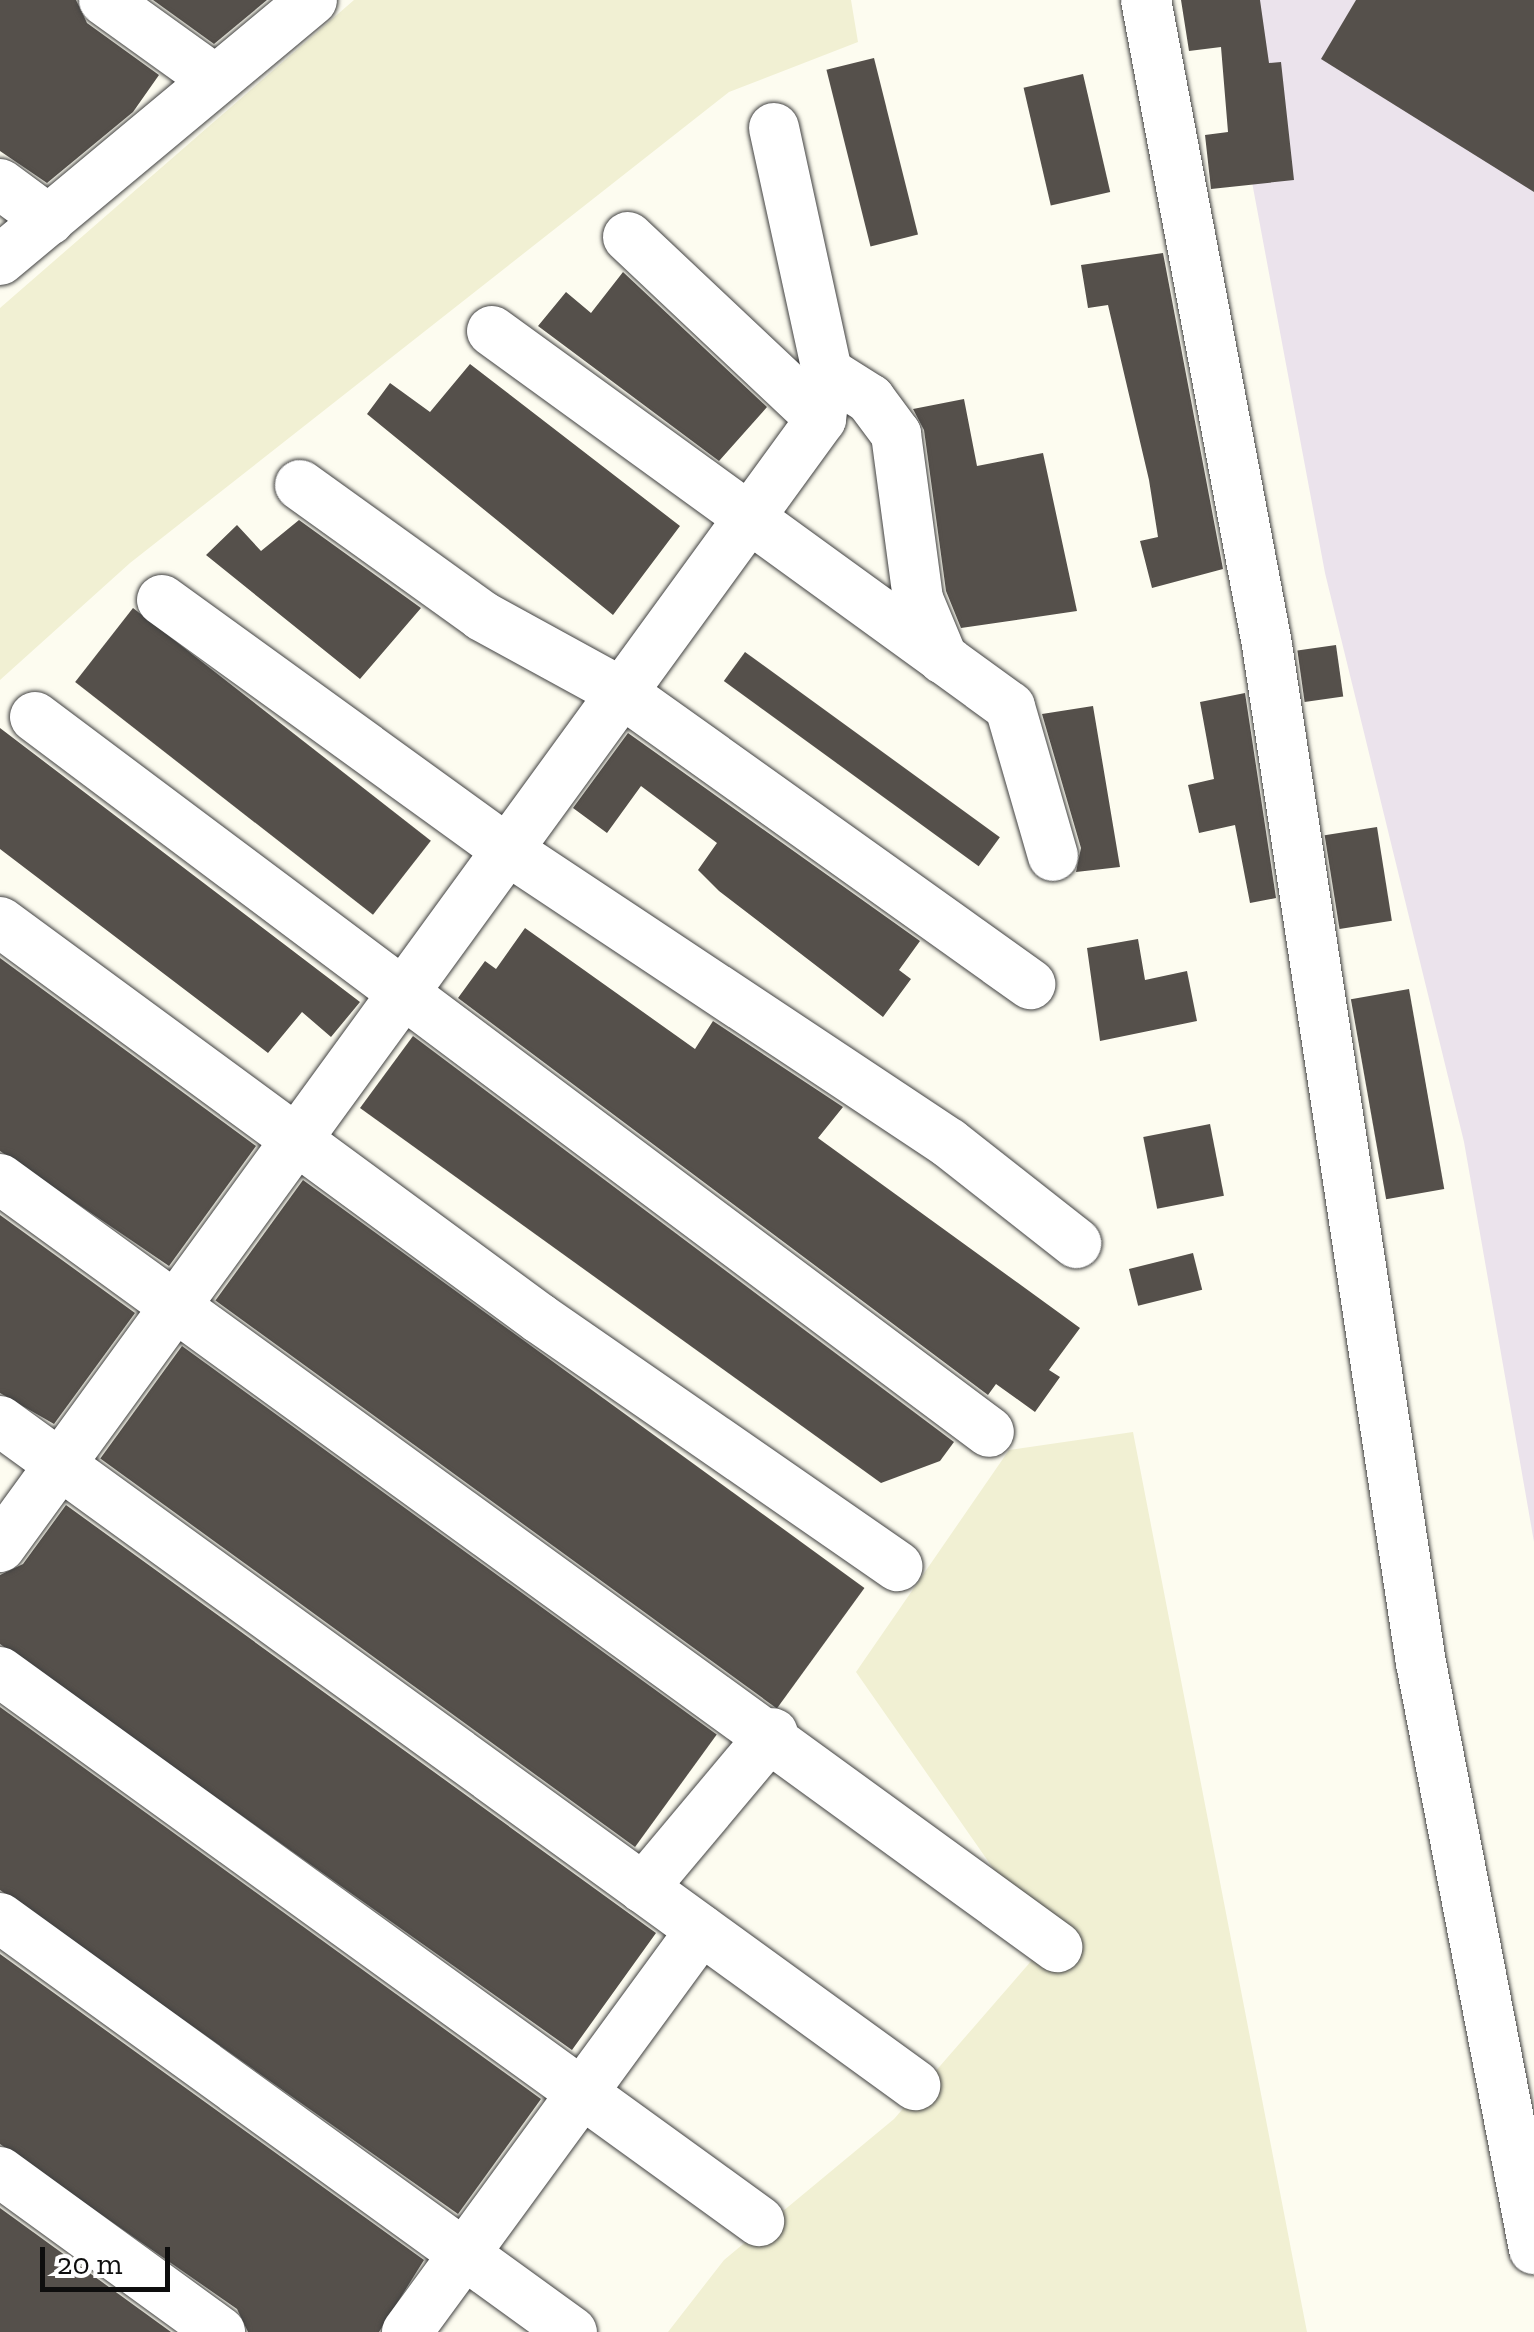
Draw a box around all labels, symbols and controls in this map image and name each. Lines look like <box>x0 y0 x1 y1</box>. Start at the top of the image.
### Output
scale bar <box>45 2227 175 2289</box>
text: 20 m <box>57 2246 122 2282</box>

